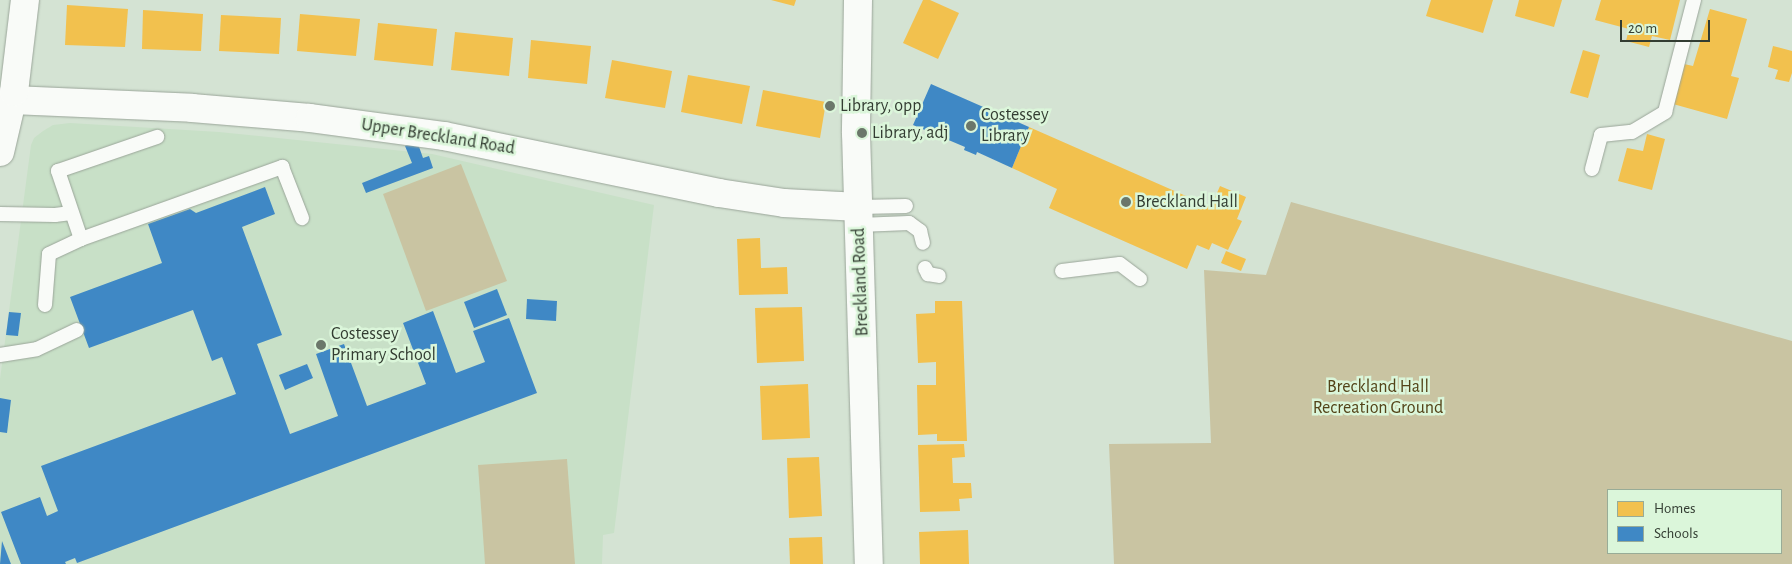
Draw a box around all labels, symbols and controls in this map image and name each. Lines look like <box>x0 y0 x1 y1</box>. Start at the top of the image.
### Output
scale bar <box>1622 10 1712 42</box>
text: 20 m <box>1628 21 1657 36</box>
place label: Library, opp <box>840 95 921 117</box>
marker: Library, opp <box>824 100 836 112</box>
place label: Costessey Library <box>981 105 1049 148</box>
street label: Upper Breckland Road <box>360 114 516 160</box>
marker: Costessey Library <box>965 120 977 132</box>
place label: Library, adj <box>872 122 949 144</box>
marker: Library, adj <box>856 127 868 139</box>
place label: Breckland Hall <box>1136 191 1238 213</box>
marker: Breckland Hall <box>1120 196 1132 208</box>
street label: Breckland Road <box>848 227 874 337</box>
place label: Costessey Primary School <box>331 324 436 366</box>
marker: Costessey Primary School <box>315 339 327 351</box>
park label: Breckland Hall Recreation Ground <box>1313 377 1443 419</box>
legend <box>1607 489 1782 554</box>
text: Homes <box>1654 501 1696 516</box>
text: Schools <box>1654 526 1698 541</box>

